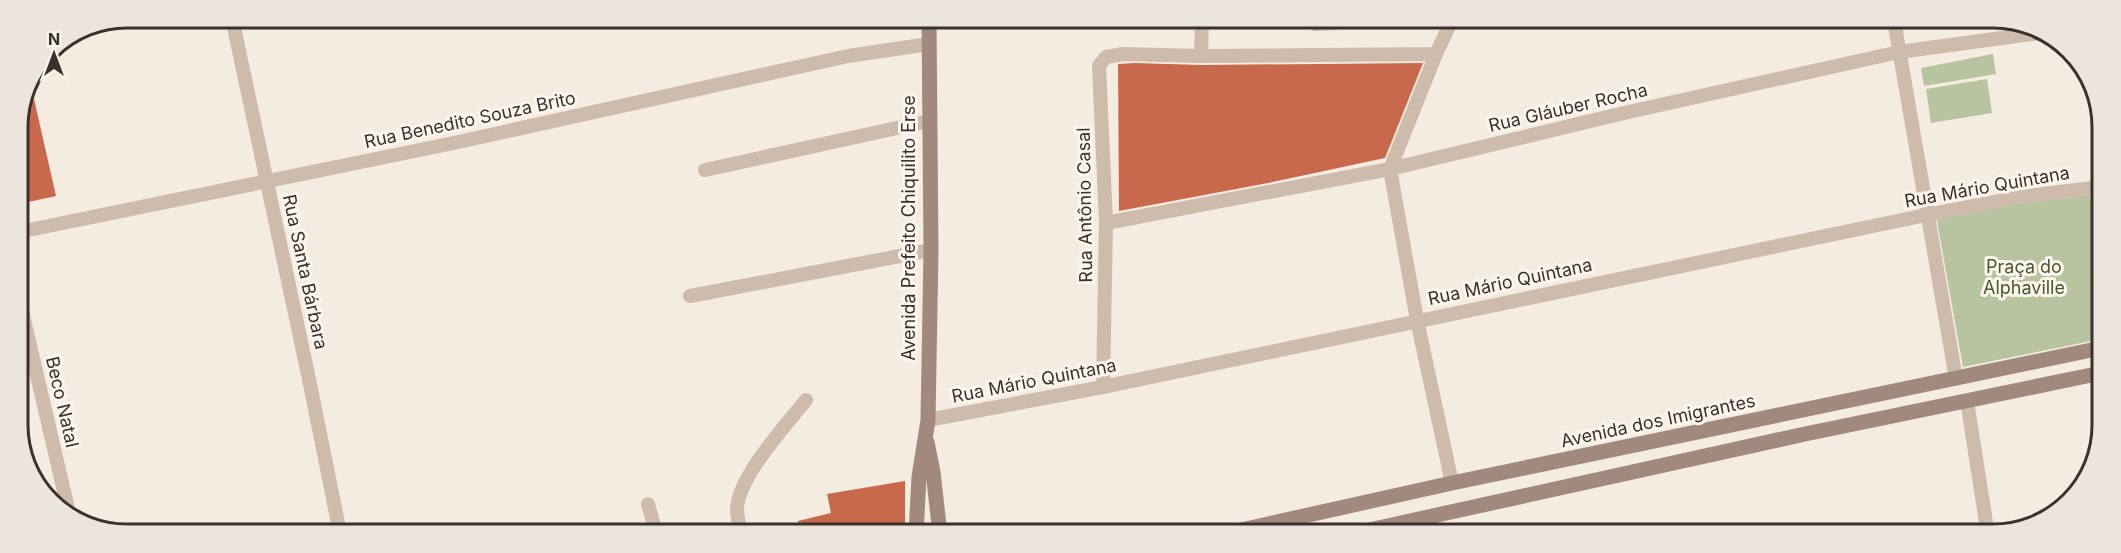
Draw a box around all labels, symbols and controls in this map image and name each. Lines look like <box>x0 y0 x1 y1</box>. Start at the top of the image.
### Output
north arrow <box>24 24 84 84</box>
text: N <box>48 29 60 49</box>
street label: Rua Gláuber Rocha <box>1486 79 1649 136</box>
street label: Rua Benedito Souza Brito <box>362 87 577 152</box>
street label: Avenida Prefeito Chiquilito Erse <box>898 95 919 361</box>
street label: Rua Antônio Casal <box>1073 127 1096 283</box>
street label: Rua Mário Quintana <box>1903 162 2071 211</box>
street label: Rua Santa Bárbara <box>279 192 332 351</box>
street label: Rua Mário Quintana <box>1426 254 1594 309</box>
park label: Praça do Alphaville <box>1983 256 2065 298</box>
street label: Beco Natal <box>42 354 83 449</box>
street label: Rua Mário Quintana <box>950 354 1118 407</box>
street label: Avenida dos Imigrantes <box>1559 390 1757 451</box>

